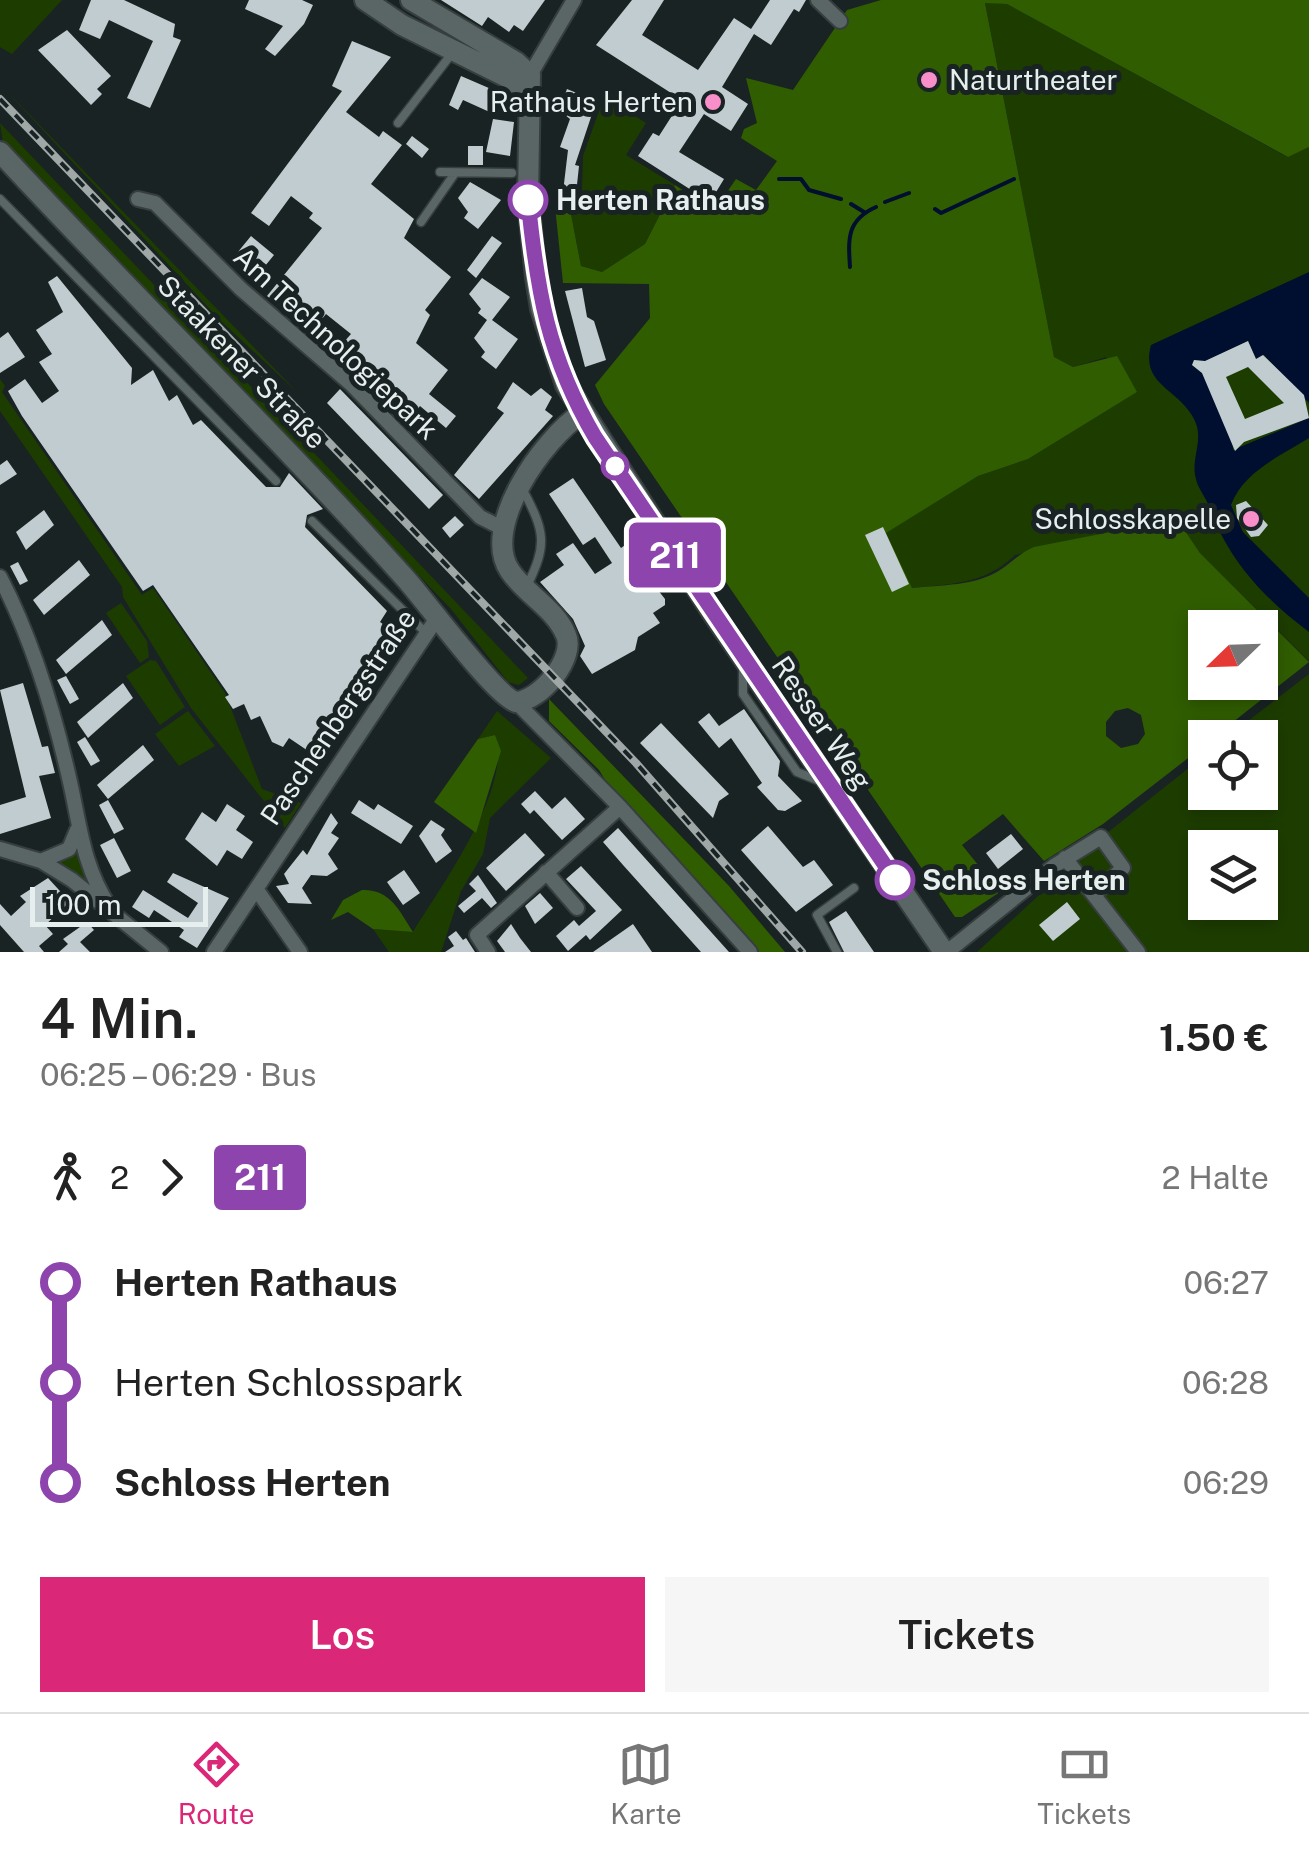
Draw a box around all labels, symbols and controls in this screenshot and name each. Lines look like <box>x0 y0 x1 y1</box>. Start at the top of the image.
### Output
place label: Naturtheater <box>949 63 1118 96</box>
marker: Naturtheater <box>918 69 940 91</box>
place label: Rathaus Herten <box>490 85 693 118</box>
marker: Rathaus Herten <box>702 91 724 113</box>
marker: Herten Rathaus <box>509 181 547 219</box>
place label: Herten Rathaus <box>556 183 765 216</box>
street label: Am Technologiepark <box>227 240 445 446</box>
street label: Staakener Straße <box>151 268 333 455</box>
unlabelled marker <box>602 453 628 479</box>
place label: Schlosskapelle <box>1034 502 1231 535</box>
marker: Schlosskapelle <box>1240 508 1262 530</box>
line badge: 211 <box>618 522 732 588</box>
text: 211 <box>649 535 701 576</box>
street label: Paschenbergstraße <box>253 603 422 831</box>
north arrow <box>1188 610 1278 700</box>
map controls <box>1188 610 1278 920</box>
street label: Resser Weg <box>766 650 879 796</box>
button: locate <box>1188 720 1278 810</box>
button: layers <box>1188 830 1278 920</box>
marker: Schloss Herten <box>876 861 914 899</box>
place label: Schloss Herten <box>922 863 1126 896</box>
scale bar <box>30 882 208 926</box>
text: 100 m <box>45 888 122 921</box>
text: 4 Min. <box>40 986 198 1050</box>
text: 1.50 € <box>1159 1015 1269 1060</box>
text: 06:25 – 06:29 · Bus <box>40 1056 316 1093</box>
icon: walk <box>40 1150 95 1205</box>
icon: forward <box>144 1150 199 1205</box>
text: 211 <box>234 1157 286 1198</box>
text: 2 <box>110 1159 129 1196</box>
text: 2 Halte <box>1161 1159 1269 1196</box>
text: Herten Rathaus <box>114 1260 398 1305</box>
text: 06:27 <box>1184 1264 1269 1301</box>
text: Herten Schlosspark <box>114 1360 463 1405</box>
text: 06:28 <box>1182 1364 1269 1401</box>
text: Schloss Herten <box>114 1460 390 1505</box>
text: 06:29 <box>1183 1464 1269 1501</box>
button: Los <box>40 1577 645 1692</box>
button: Tickets <box>665 1577 1269 1692</box>
tab: Route <box>178 1737 255 1830</box>
tab: Karte <box>610 1737 682 1830</box>
tab: Tickets <box>1037 1737 1131 1830</box>

